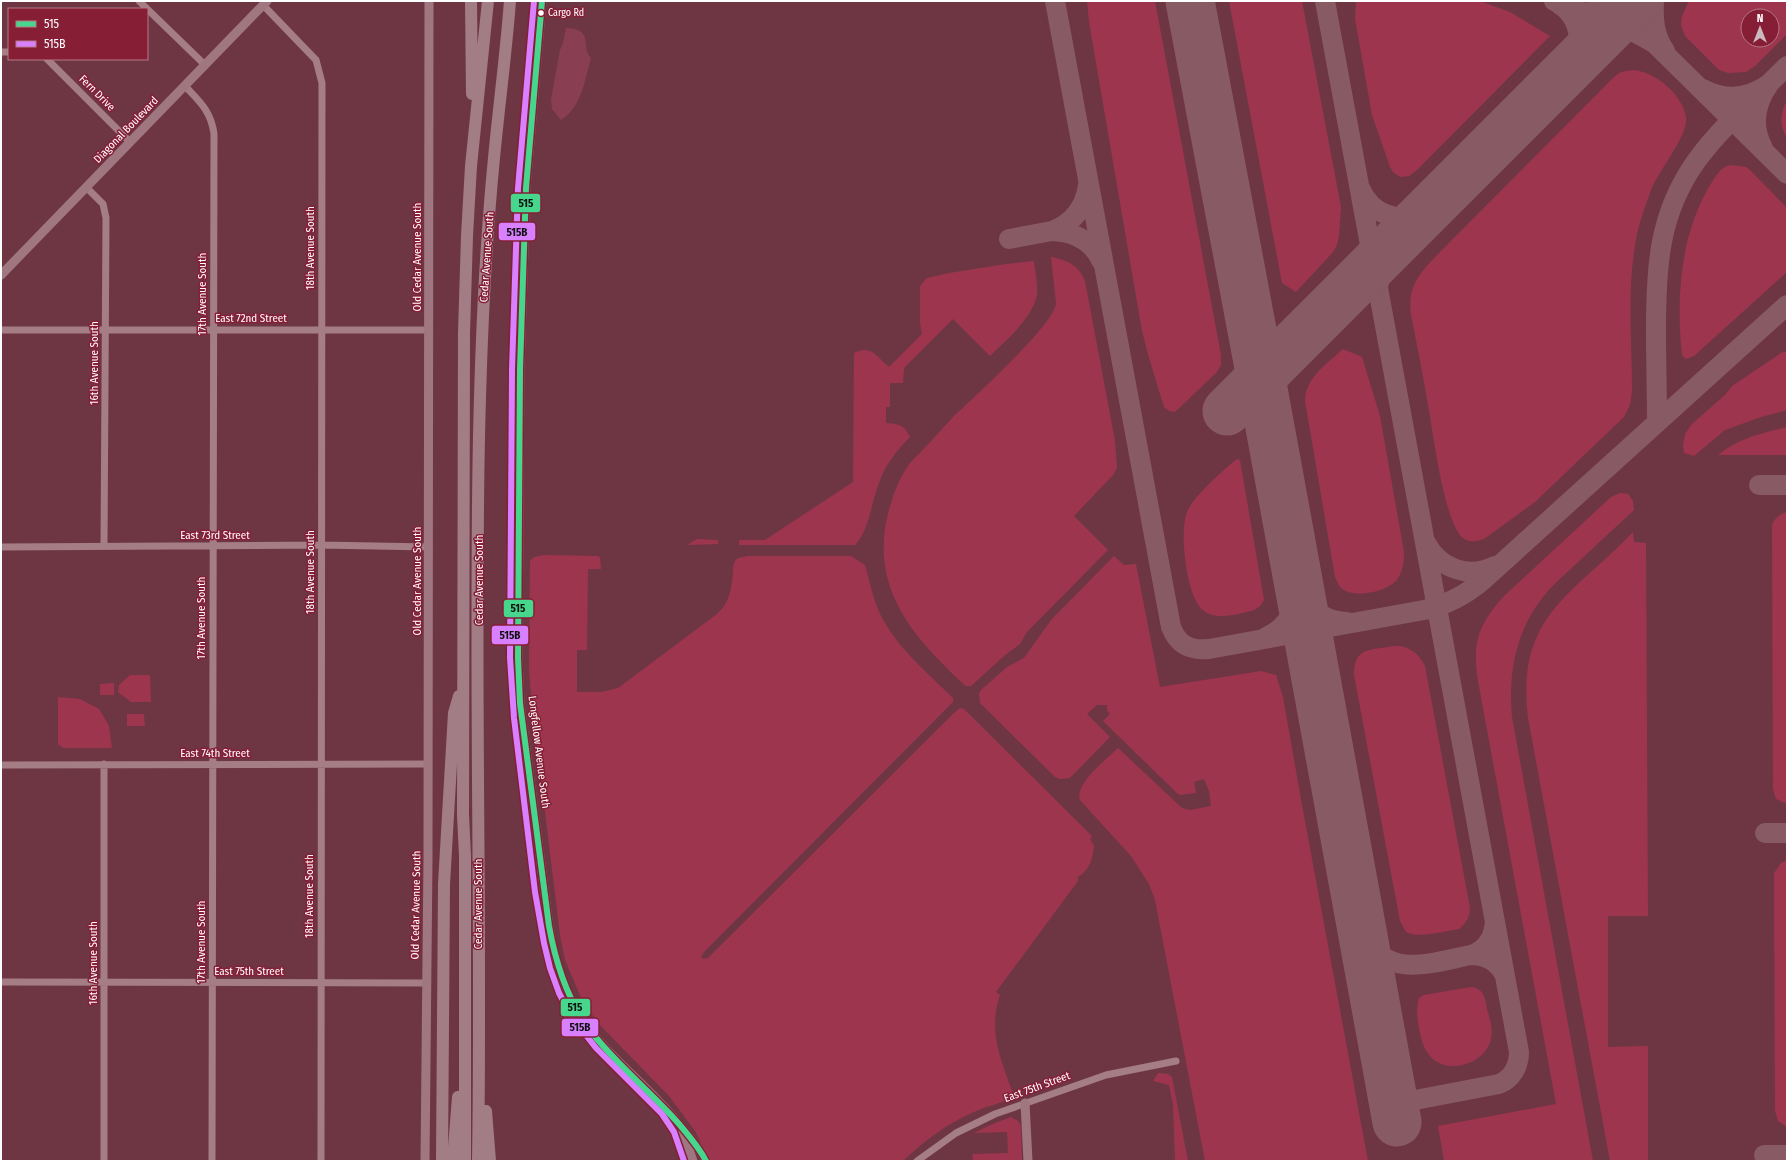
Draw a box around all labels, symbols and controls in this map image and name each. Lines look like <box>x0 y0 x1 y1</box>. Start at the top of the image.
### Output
place label: Cargo Rd <box>548 7 584 19</box>
legend <box>8 8 148 60</box>
marker: Cargo Rd <box>536 8 546 18</box>
north arrow <box>1740 8 1780 48</box>
text: N <box>1757 12 1763 25</box>
text: 515 <box>44 17 60 31</box>
text: 515B <box>44 37 66 51</box>
street label: Fern Drive <box>76 72 118 114</box>
street label: Diagonal Boulevard <box>91 94 161 166</box>
line badge: 515 <box>510 193 541 213</box>
text: 515 <box>519 197 534 210</box>
street label: Old Cedar Avenue South <box>411 203 424 311</box>
street label: 18th Avenue South <box>304 206 317 290</box>
street label: Cedar Avenue South <box>477 211 497 303</box>
line badge: 515B <box>498 222 536 241</box>
text: 515B <box>506 226 528 239</box>
street label: 17th Avenue South <box>196 253 209 335</box>
street label: East 72nd Street <box>215 312 287 325</box>
street label: 16th Avenue South <box>88 321 101 405</box>
street label: Old Cedar Avenue South <box>411 527 424 635</box>
street label: East 73rd Street <box>180 529 250 542</box>
street label: 18th Avenue South <box>304 530 317 614</box>
street label: Cedar Avenue South <box>473 535 486 625</box>
street label: 17th Avenue South <box>195 577 208 659</box>
line badge: 515 <box>503 599 534 618</box>
text: 515 <box>511 602 526 615</box>
line badge: 515B <box>491 625 529 645</box>
text: 515B <box>499 629 521 642</box>
street label: Longfellow Avenue South <box>526 695 552 809</box>
street label: East 74th Street <box>180 747 250 760</box>
street label: Old Cedar Avenue South <box>409 851 423 959</box>
street label: 18th Avenue South <box>303 854 316 938</box>
street label: Cedar Avenue South <box>472 859 485 949</box>
street label: 17th Avenue South <box>195 901 208 983</box>
street label: 16th Avenue South <box>87 921 100 1005</box>
street label: East 75th Street <box>214 965 284 978</box>
line badge: 515 <box>560 998 591 1017</box>
text: 515 <box>568 1001 583 1014</box>
line badge: 515B <box>561 1018 599 1037</box>
text: 515B <box>569 1021 591 1034</box>
street label: East 75th Street <box>1002 1069 1072 1105</box>

